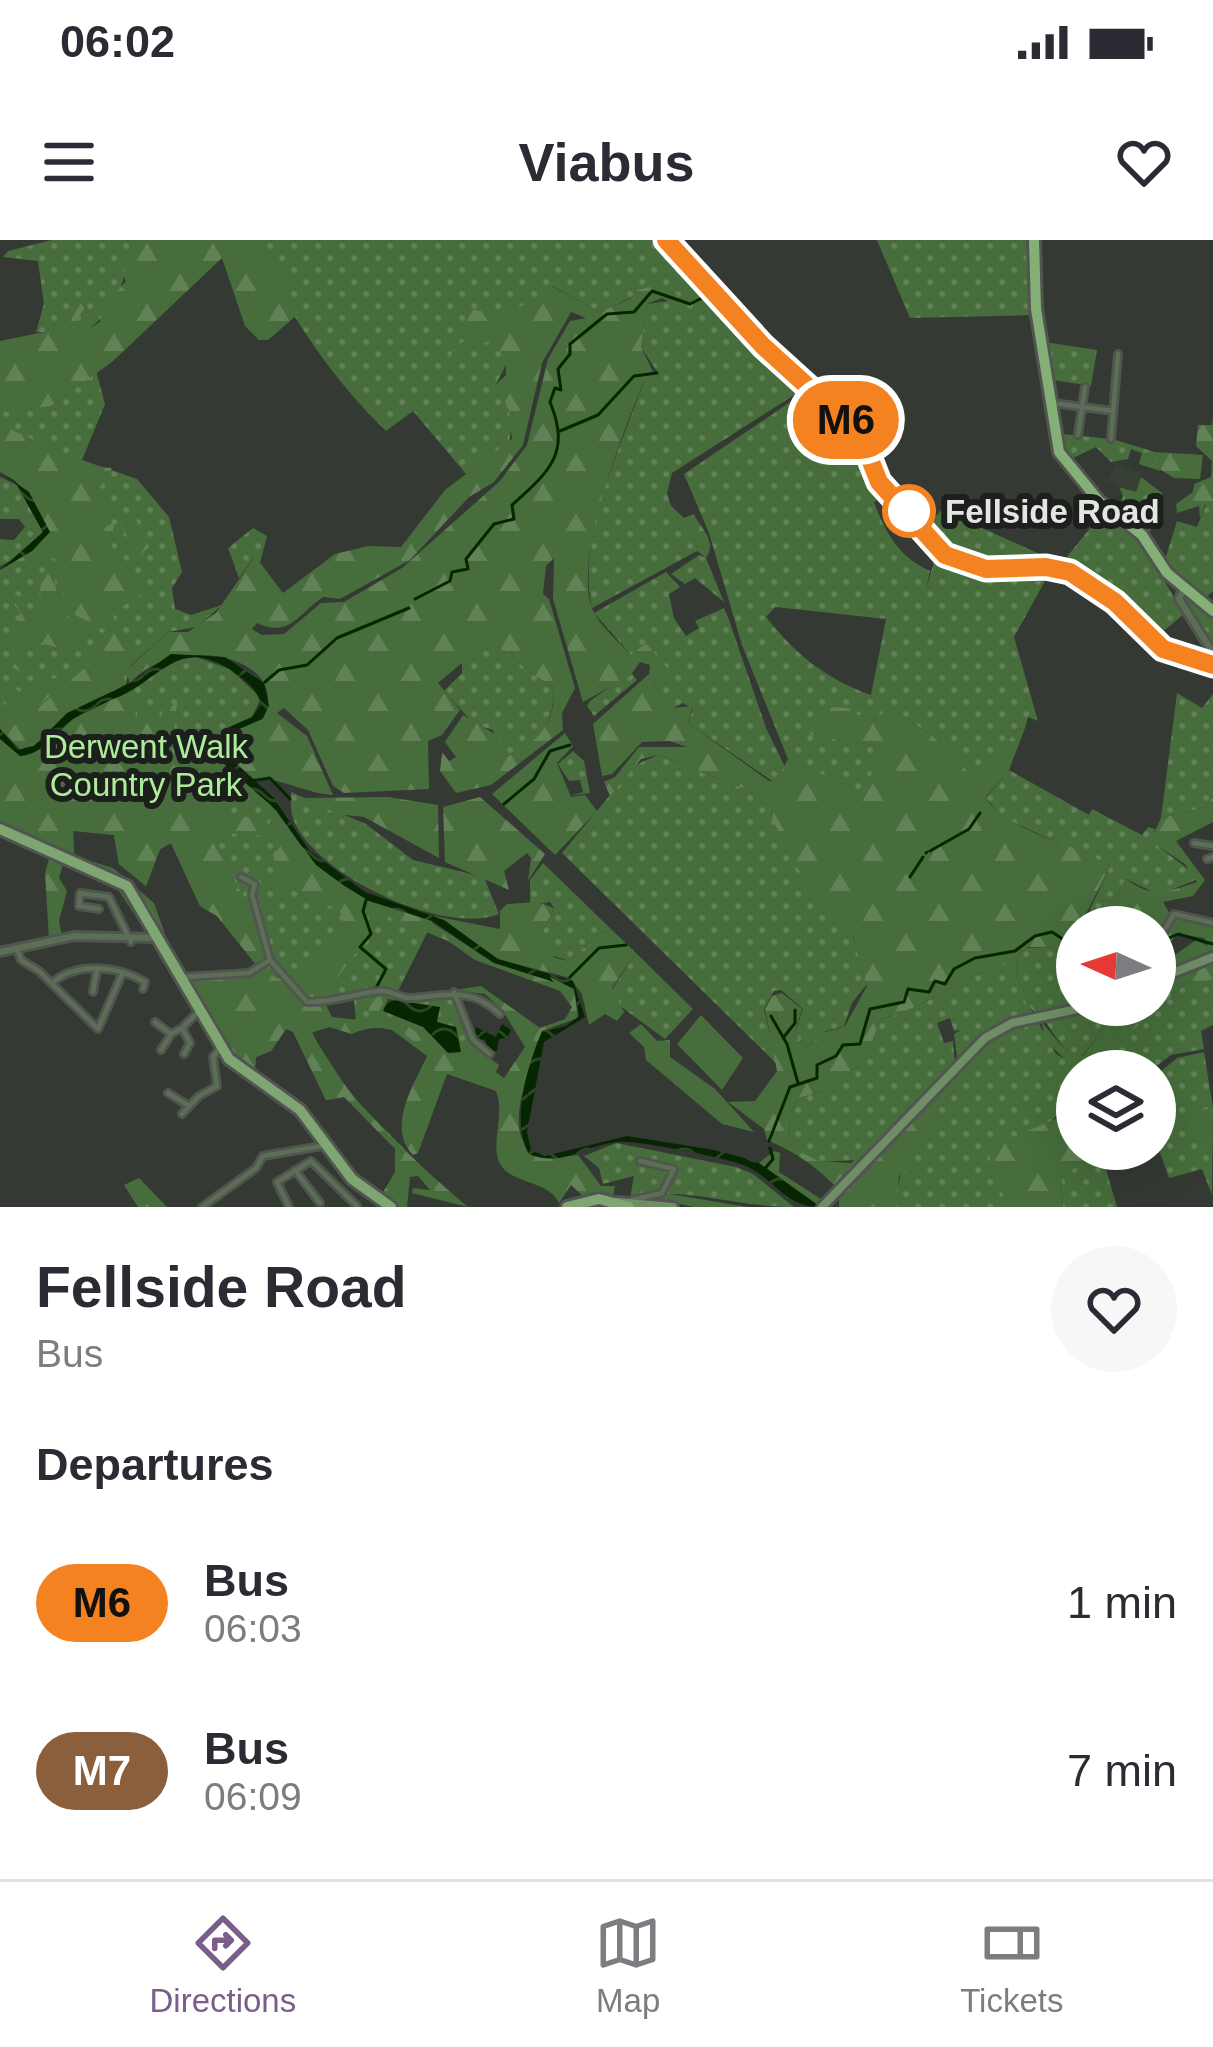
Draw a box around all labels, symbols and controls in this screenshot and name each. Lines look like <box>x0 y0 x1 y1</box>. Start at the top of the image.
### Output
text: 06:02 <box>60 16 175 67</box>
icon: menu <box>36 129 102 195</box>
icon: heart <box>1111 129 1177 195</box>
text: Viabus <box>518 132 695 192</box>
line badge: M6 <box>792 381 900 459</box>
text: M6 <box>817 396 875 443</box>
marker: Fellside Road <box>884 486 934 536</box>
place label: Fellside Road <box>945 493 1160 530</box>
park label: Derwent Walk Country Park <box>44 728 249 803</box>
north arrow <box>1056 906 1176 1026</box>
map controls <box>1056 906 1176 1170</box>
button: layers <box>1056 1050 1176 1170</box>
button: heart <box>1051 1246 1177 1372</box>
text: Fellside Road <box>36 1255 407 1319</box>
text: Bus <box>36 1332 103 1375</box>
text: Departures <box>36 1439 274 1490</box>
text: Bus <box>204 1555 289 1606</box>
text: 1 min <box>1067 1577 1177 1628</box>
text: M6 <box>73 1579 131 1626</box>
text: 06:03 <box>204 1607 302 1650</box>
text: Bus <box>204 1723 289 1774</box>
text: 7 min <box>1067 1745 1177 1796</box>
text: M7 <box>73 1747 131 1794</box>
text: 06:09 <box>204 1775 302 1818</box>
tab: Directions <box>149 1910 296 2020</box>
tab: Map <box>595 1910 661 2020</box>
tab: Tickets <box>960 1910 1063 2020</box>

